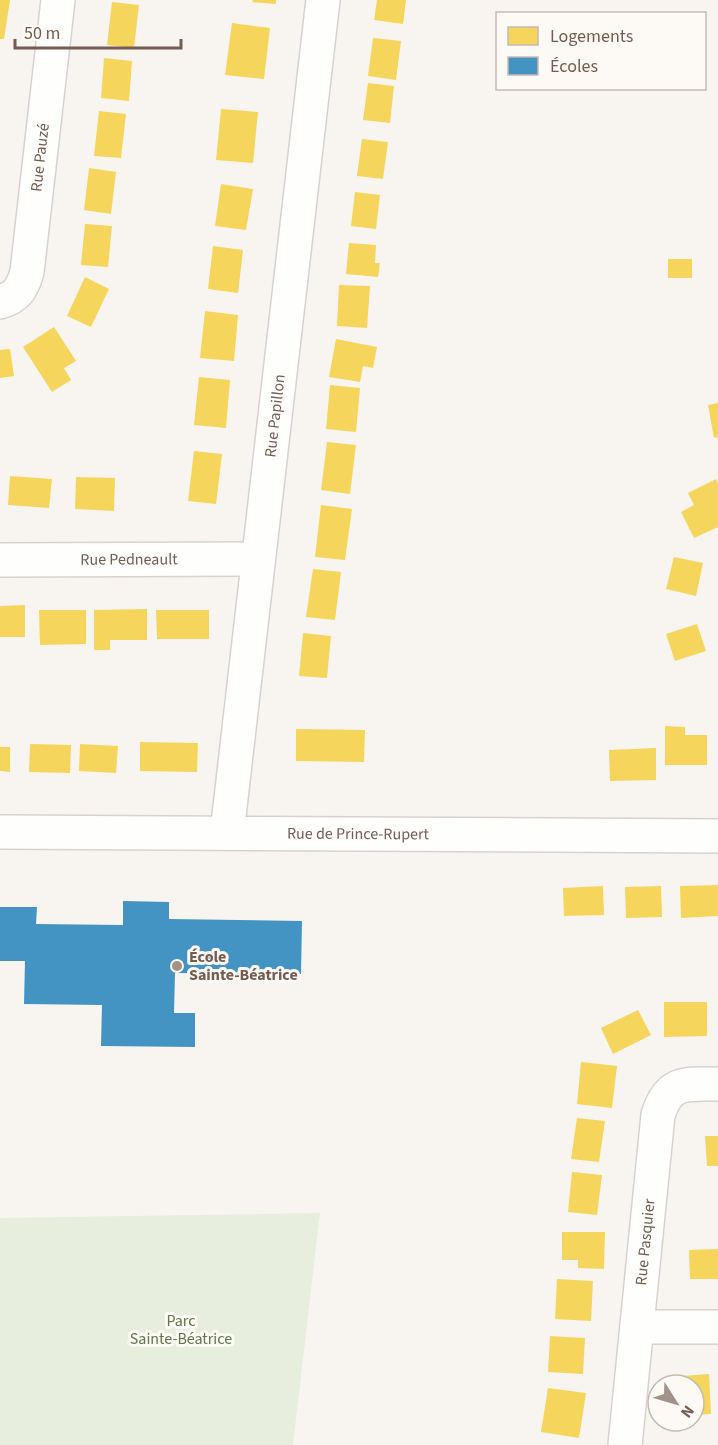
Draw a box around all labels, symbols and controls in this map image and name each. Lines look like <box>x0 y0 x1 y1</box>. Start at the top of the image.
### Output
scale bar <box>15 12 182 50</box>
legend <box>496 12 706 90</box>
text: 50 m <box>24 21 60 46</box>
text: Logements <box>550 24 633 49</box>
text: Écoles <box>550 54 598 79</box>
street label: Rue Pauzé <box>25 122 55 193</box>
street label: Rue Papillon <box>259 373 291 459</box>
street label: Rue Pedneault <box>80 548 178 571</box>
street label: Rue de Prince-Rupert <box>287 823 430 845</box>
place label: École Sainte-Béatrice <box>189 946 298 986</box>
marker: École Sainte-Béatrice <box>170 959 184 973</box>
street label: Rue Pasquier <box>630 1197 661 1286</box>
park label: Parc Sainte-Béatrice <box>130 1310 232 1350</box>
north arrow <box>646 1373 706 1433</box>
text: N <box>675 1401 699 1422</box>

